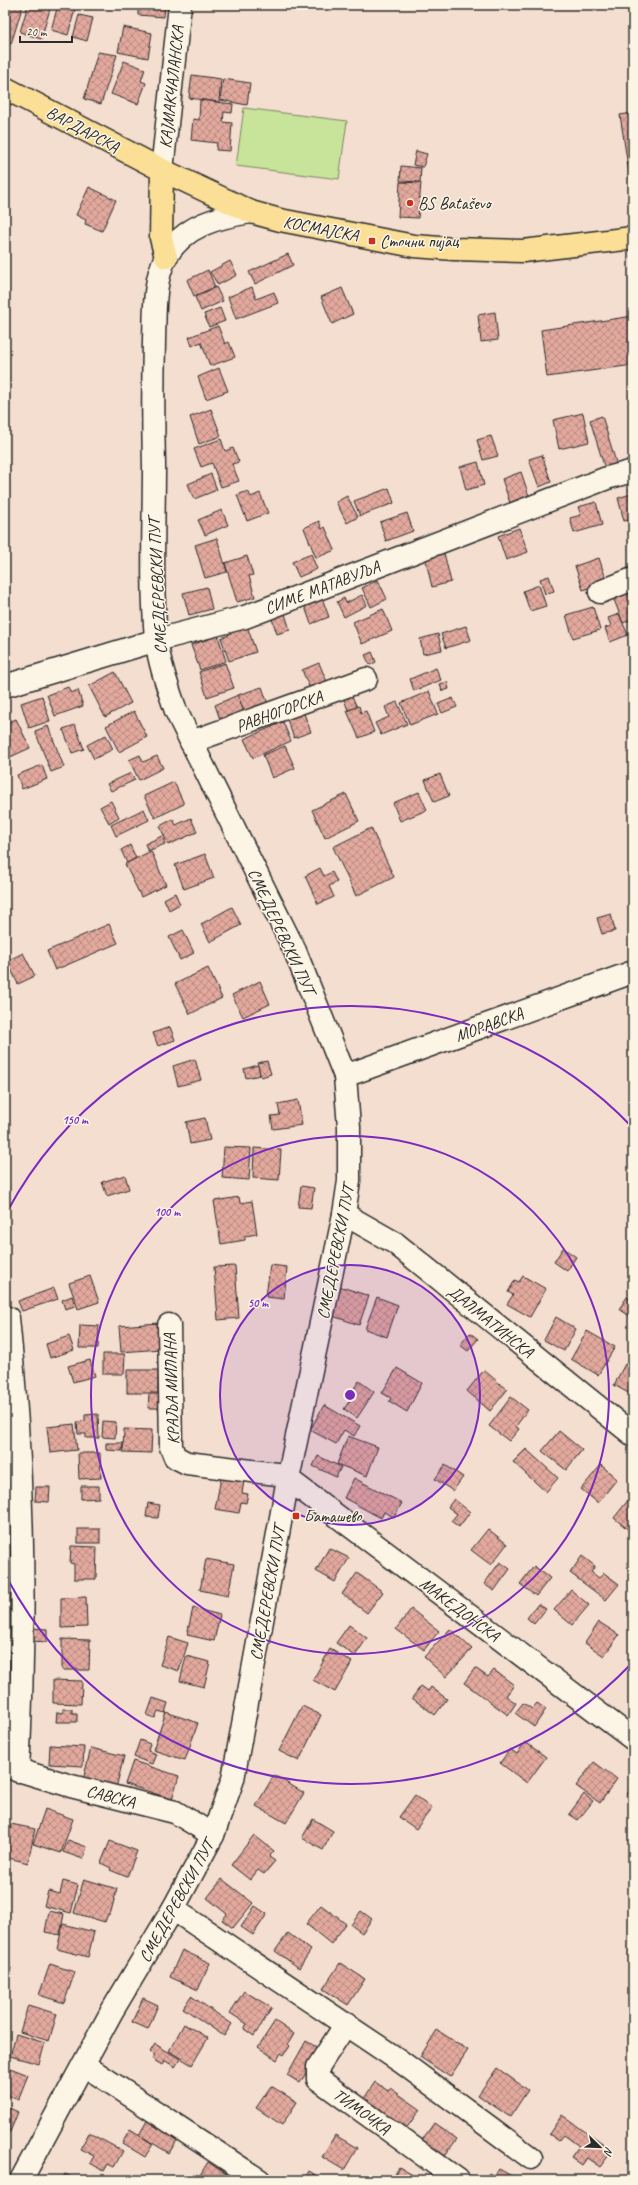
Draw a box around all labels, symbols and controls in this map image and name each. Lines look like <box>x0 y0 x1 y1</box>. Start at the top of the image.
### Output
scale bar <box>20 18 72 44</box>
street label: КАЈМАКЧАЛАНСКА <box>155 23 189 149</box>
text: 20 m <box>26 24 48 40</box>
street label: ВАРДАРСКА <box>43 101 123 158</box>
place label: BS Bataševo <box>418 193 492 214</box>
marker: BS Bataševo <box>405 198 415 208</box>
street label: КОСМАЈСКА <box>282 211 362 246</box>
place label: Сточни пијац <box>380 231 460 252</box>
marker: Сточни пијац <box>367 236 377 246</box>
street label: СМЕДЕРЕВСКИ ПУТ <box>143 513 172 655</box>
street label: СИМЕ МАТАВУЉА <box>262 555 384 619</box>
street label: РАВНОГОРСКА <box>233 686 327 737</box>
street label: СМЕДЕРЕВСКИ ПУТ <box>243 865 322 1001</box>
street label: МОРАВСКА <box>452 1002 527 1046</box>
text: 150 m <box>62 1112 89 1128</box>
street label: СМЕДЕРЕВСКИ ПУТ <box>312 1179 360 1321</box>
text: 100 m <box>154 1204 181 1220</box>
street label: ДАЛМАТИНСКА <box>444 1281 539 1363</box>
text: 50 m <box>248 1295 269 1311</box>
street label: КРАЉА МИЛАНА <box>159 1332 184 1445</box>
centre of rings <box>343 1388 357 1402</box>
place label: Баташево <box>304 1506 362 1527</box>
marker: Баташево <box>291 1511 301 1521</box>
street label: СМЕДЕРЕВСКИ ПУТ <box>245 1520 290 1662</box>
street label: МАКЕДОНСКА <box>416 1573 505 1647</box>
street label: САВСКА <box>84 1780 138 1813</box>
street label: СМЕДЕРЕВСКИ ПУТ <box>134 1833 221 1966</box>
street label: ТИМОЧКА <box>329 2084 395 2139</box>
north arrow <box>580 2127 620 2167</box>
text: N <box>601 2145 617 2159</box>

